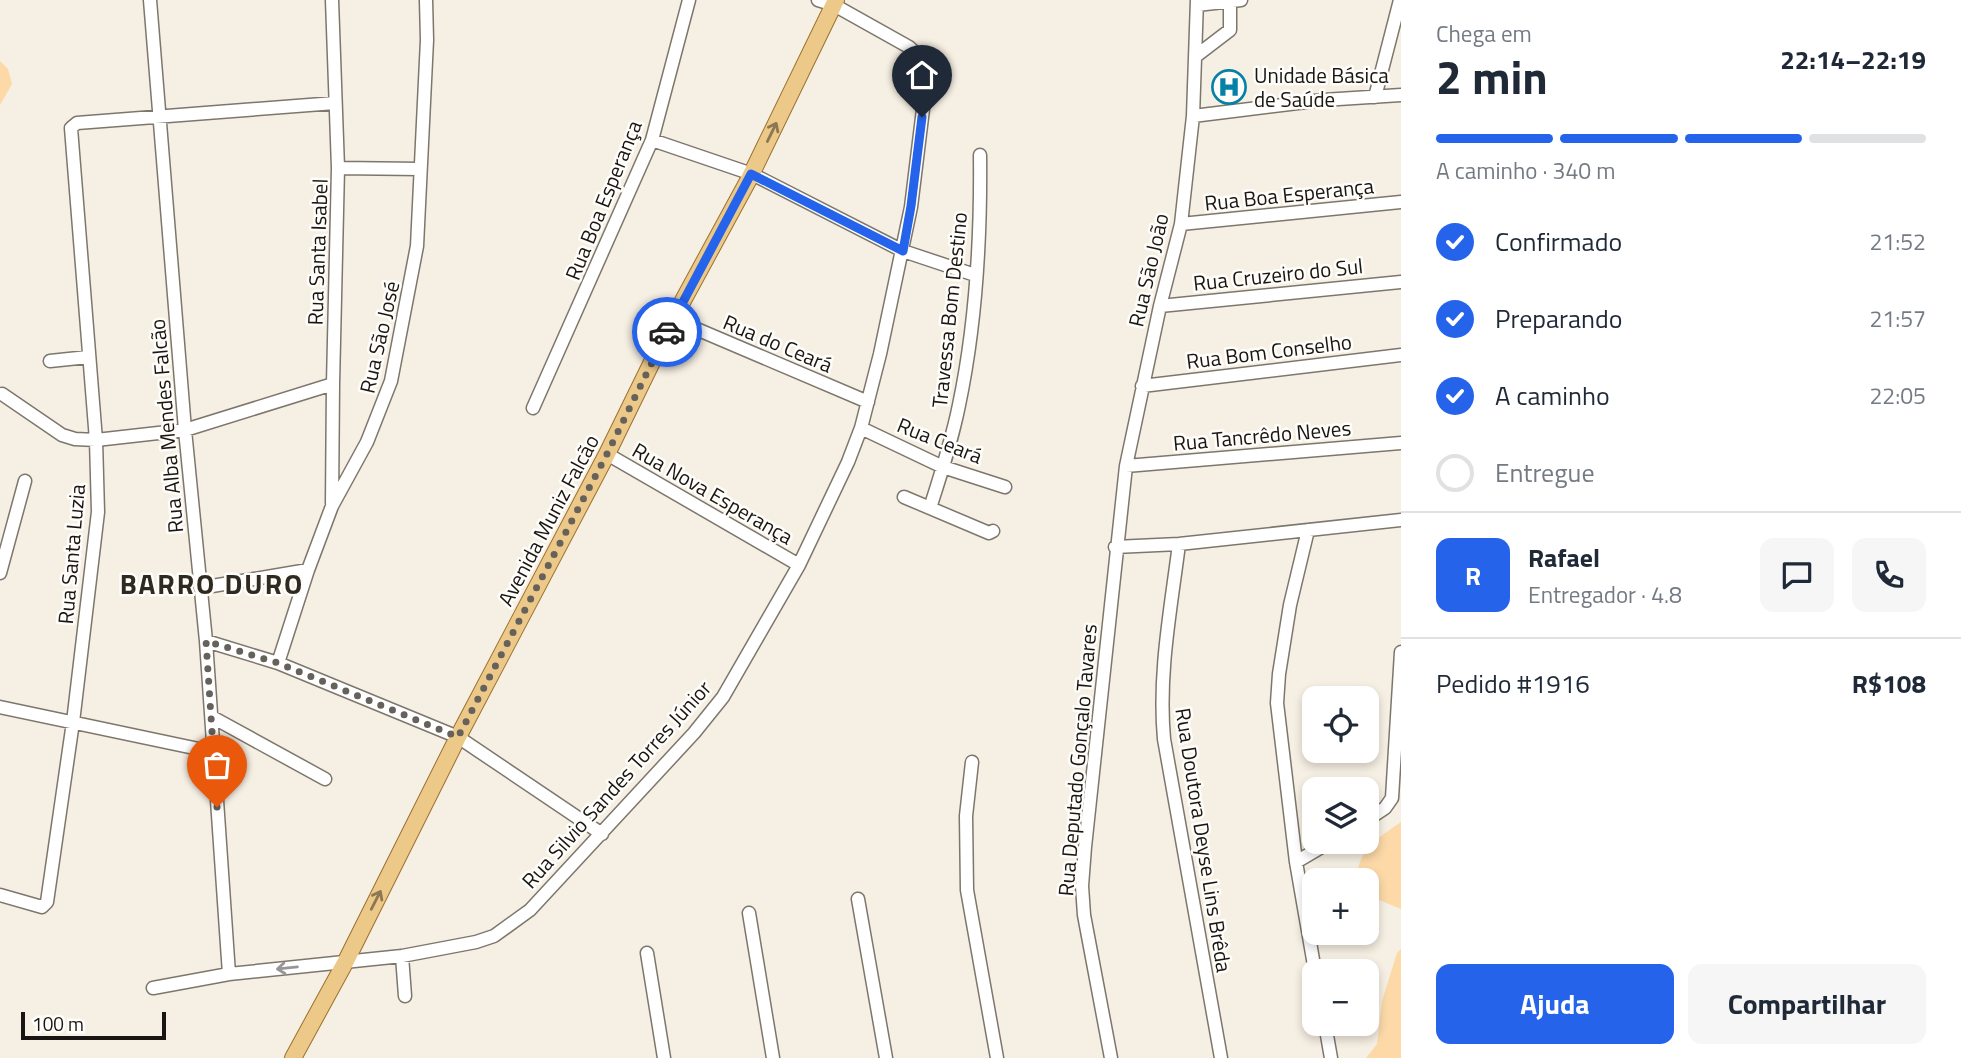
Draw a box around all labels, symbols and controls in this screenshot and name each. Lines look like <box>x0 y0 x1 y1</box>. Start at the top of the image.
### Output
text: Chega em <box>1436 16 1532 51</box>
text: 22:14–22:19 <box>1780 40 1926 79</box>
text: 2 min <box>1436 42 1548 112</box>
pin <box>892 45 952 117</box>
icon: home <box>903 56 941 94</box>
place label: Unidade Básica de Saúde <box>1254 59 1389 115</box>
hospital icon: Unidade Básica de Saúde <box>1210 68 1248 106</box>
street label: Rua Boa Esperança <box>556 115 650 285</box>
one-way arrow <box>766 122 779 143</box>
text: A caminho · 340 m <box>1436 153 1615 188</box>
street label: Rua Boa Esperança <box>1203 169 1376 219</box>
street label: Rua Santa Isabel <box>298 178 336 326</box>
street label: Rua São João <box>1119 210 1177 330</box>
street label: Travessa Bom Destino <box>923 211 975 409</box>
text: Confirmado <box>1495 222 1622 261</box>
icon: check <box>1436 223 1474 261</box>
text: 21:52 <box>1869 224 1926 259</box>
street label: Rua Cruzeiro do Sul <box>1191 249 1365 299</box>
street label: Rua São José <box>351 278 407 396</box>
courier <box>632 297 702 367</box>
text: Preparando <box>1495 299 1622 338</box>
icon: check <box>1436 300 1474 338</box>
text: 21:57 <box>1869 301 1926 336</box>
street label: Rua do Ceará <box>718 306 838 381</box>
icon: car <box>648 313 686 351</box>
street label: Rua Alba Mendes Falcão <box>141 318 191 534</box>
street label: Rua Bom Conselho <box>1184 325 1354 377</box>
text: A caminho <box>1495 376 1610 415</box>
icon: check <box>1436 377 1474 415</box>
text: 22:05 <box>1869 378 1926 413</box>
street label: Rua Ceará <box>893 408 988 472</box>
street label: Rua Tancrêdo Neves <box>1172 411 1352 459</box>
street label: Avenida Muniz Falcão <box>489 429 607 611</box>
street label: Rua Nova Esperança <box>627 434 800 552</box>
text: Entregue <box>1495 453 1595 492</box>
street label: Rua Santa Luzia <box>49 482 93 625</box>
text: Rafael <box>1528 538 1600 577</box>
button: chat <box>1760 538 1834 612</box>
button: phone <box>1852 538 1926 612</box>
text: R <box>1465 556 1481 595</box>
district label: BARRO DURO <box>120 562 304 605</box>
text: Entregador · 4.8 <box>1528 577 1682 612</box>
street label: Rua Deputado Gonçalo Tavares <box>1049 622 1105 898</box>
text: Pedido #1916 <box>1436 664 1590 703</box>
text: R$108 <box>1852 664 1926 703</box>
street label: Rua Silvio Sandes Torres Júnior <box>514 673 718 895</box>
map controls <box>1302 686 1379 1036</box>
button: locate <box>1302 686 1379 763</box>
street label: Rua Doutora Deyse Lins Brêda <box>1167 705 1241 975</box>
pin <box>187 735 247 807</box>
icon: bag <box>198 746 236 784</box>
button: layers <box>1302 777 1379 854</box>
button: + <box>1302 868 1379 945</box>
one-way arrow <box>370 890 384 911</box>
button: − <box>1302 959 1379 1036</box>
one-way arrow <box>276 961 299 974</box>
button: Ajuda <box>1436 964 1674 1044</box>
button: Compartilhar <box>1688 964 1926 1044</box>
scale bar <box>21 1009 166 1041</box>
text: 100 m <box>32 1009 84 1038</box>

